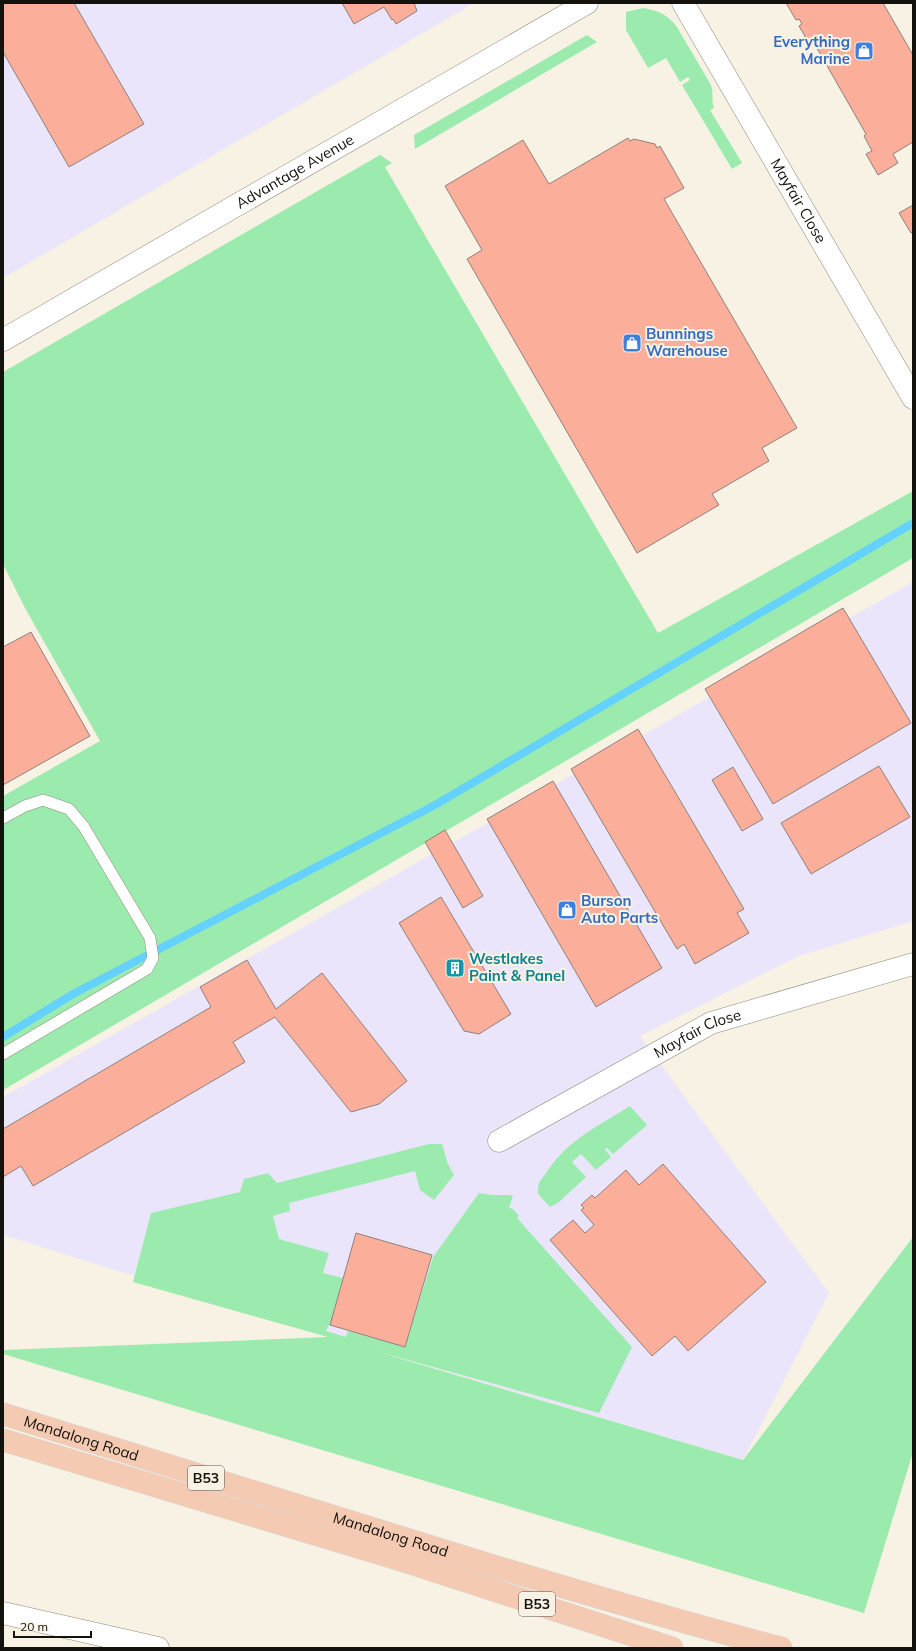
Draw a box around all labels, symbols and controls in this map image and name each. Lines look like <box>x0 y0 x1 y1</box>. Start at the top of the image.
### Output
place label: Everything Marine <box>773 32 850 68</box>
shop icon: Everything Marine <box>853 40 875 62</box>
street label: Advantage Avenue <box>232 130 357 213</box>
street label: Mayfair Close <box>767 155 831 246</box>
place label: Bunnings Warehouse <box>646 324 728 360</box>
shop icon: Bunnings Warehouse <box>621 332 643 354</box>
place label: Burson Auto Parts <box>581 891 658 927</box>
shop icon: Burson Auto Parts <box>556 899 578 921</box>
place label: Westlakes Paint & Panel <box>469 949 565 985</box>
building icon: Westlakes Paint & Panel <box>444 957 466 979</box>
street label: Mayfair Close <box>650 1005 743 1062</box>
street label: Mandalong Road <box>22 1411 141 1465</box>
road number: B53 <box>188 1466 224 1490</box>
street label: Mandalong Road <box>331 1508 451 1561</box>
road number: B53 <box>519 1592 555 1616</box>
scale bar <box>14 1613 91 1639</box>
text: 20 m <box>20 1619 48 1634</box>

